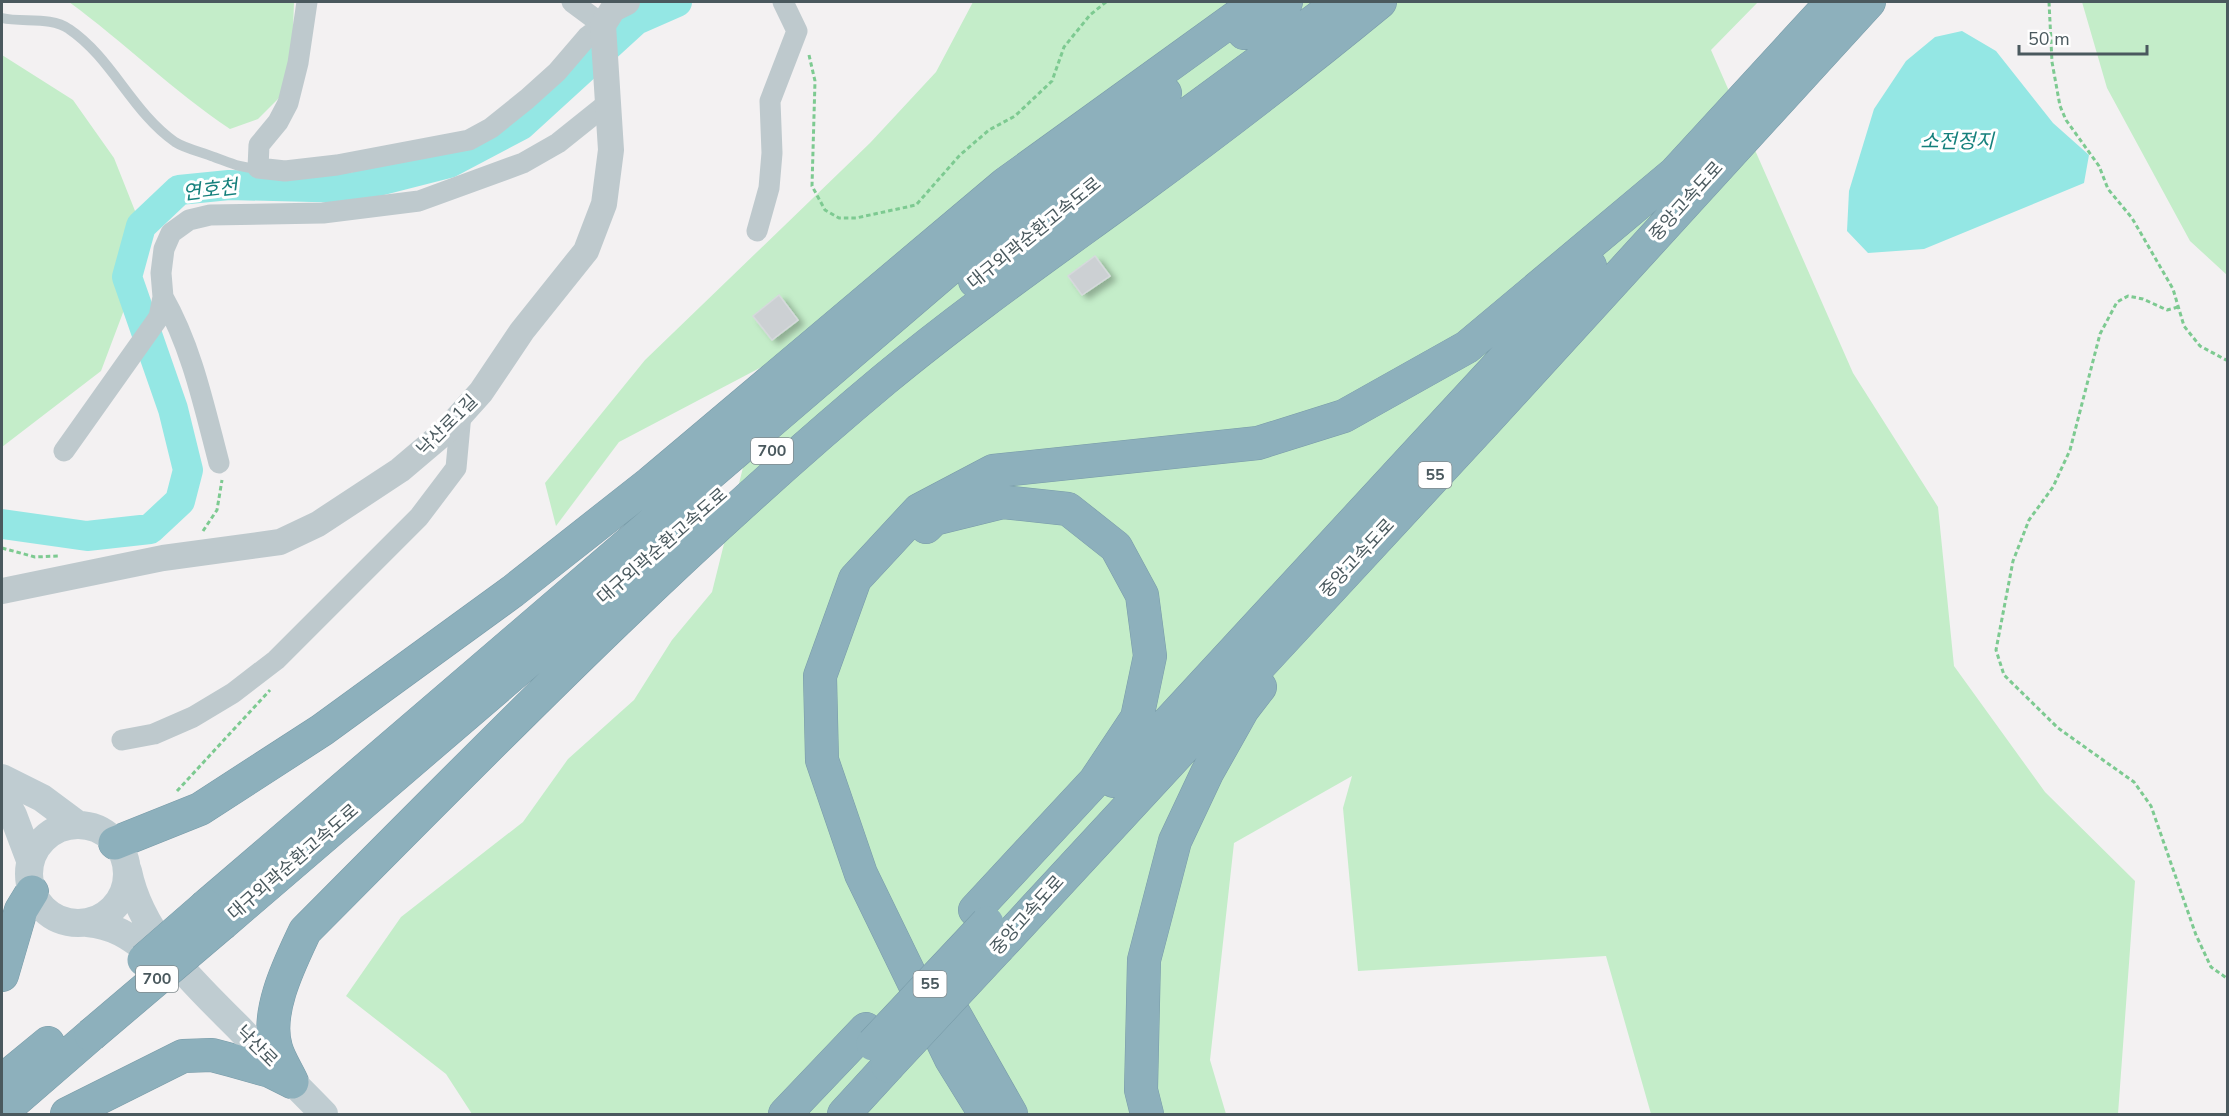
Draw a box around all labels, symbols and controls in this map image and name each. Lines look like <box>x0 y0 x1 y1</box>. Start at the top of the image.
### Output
scale bar <box>2019 18 2146 56</box>
text: 50 m <box>2028 27 2070 51</box>
water label: 소전정지 <box>1920 128 1995 155</box>
street label: 중앙고속도로 <box>1644 156 1728 246</box>
street label: 대구외곽순환고속도로 <box>962 172 1106 294</box>
water label: 연호천 <box>181 173 242 207</box>
street label: 낙산로1길 <box>411 389 483 461</box>
road number: 700 <box>751 438 793 464</box>
road number: 55 <box>1418 462 1452 488</box>
street label: 대구외곽순환고속도로 <box>592 483 732 609</box>
street label: 중앙고속도로 <box>1314 513 1400 603</box>
street label: 대구외곽순환고속도로 <box>223 799 363 925</box>
street label: 중앙고속도로 <box>985 870 1069 960</box>
road number: 700 <box>136 966 178 992</box>
road number: 55 <box>914 971 946 997</box>
street label: 낙산로 <box>231 1020 283 1072</box>

